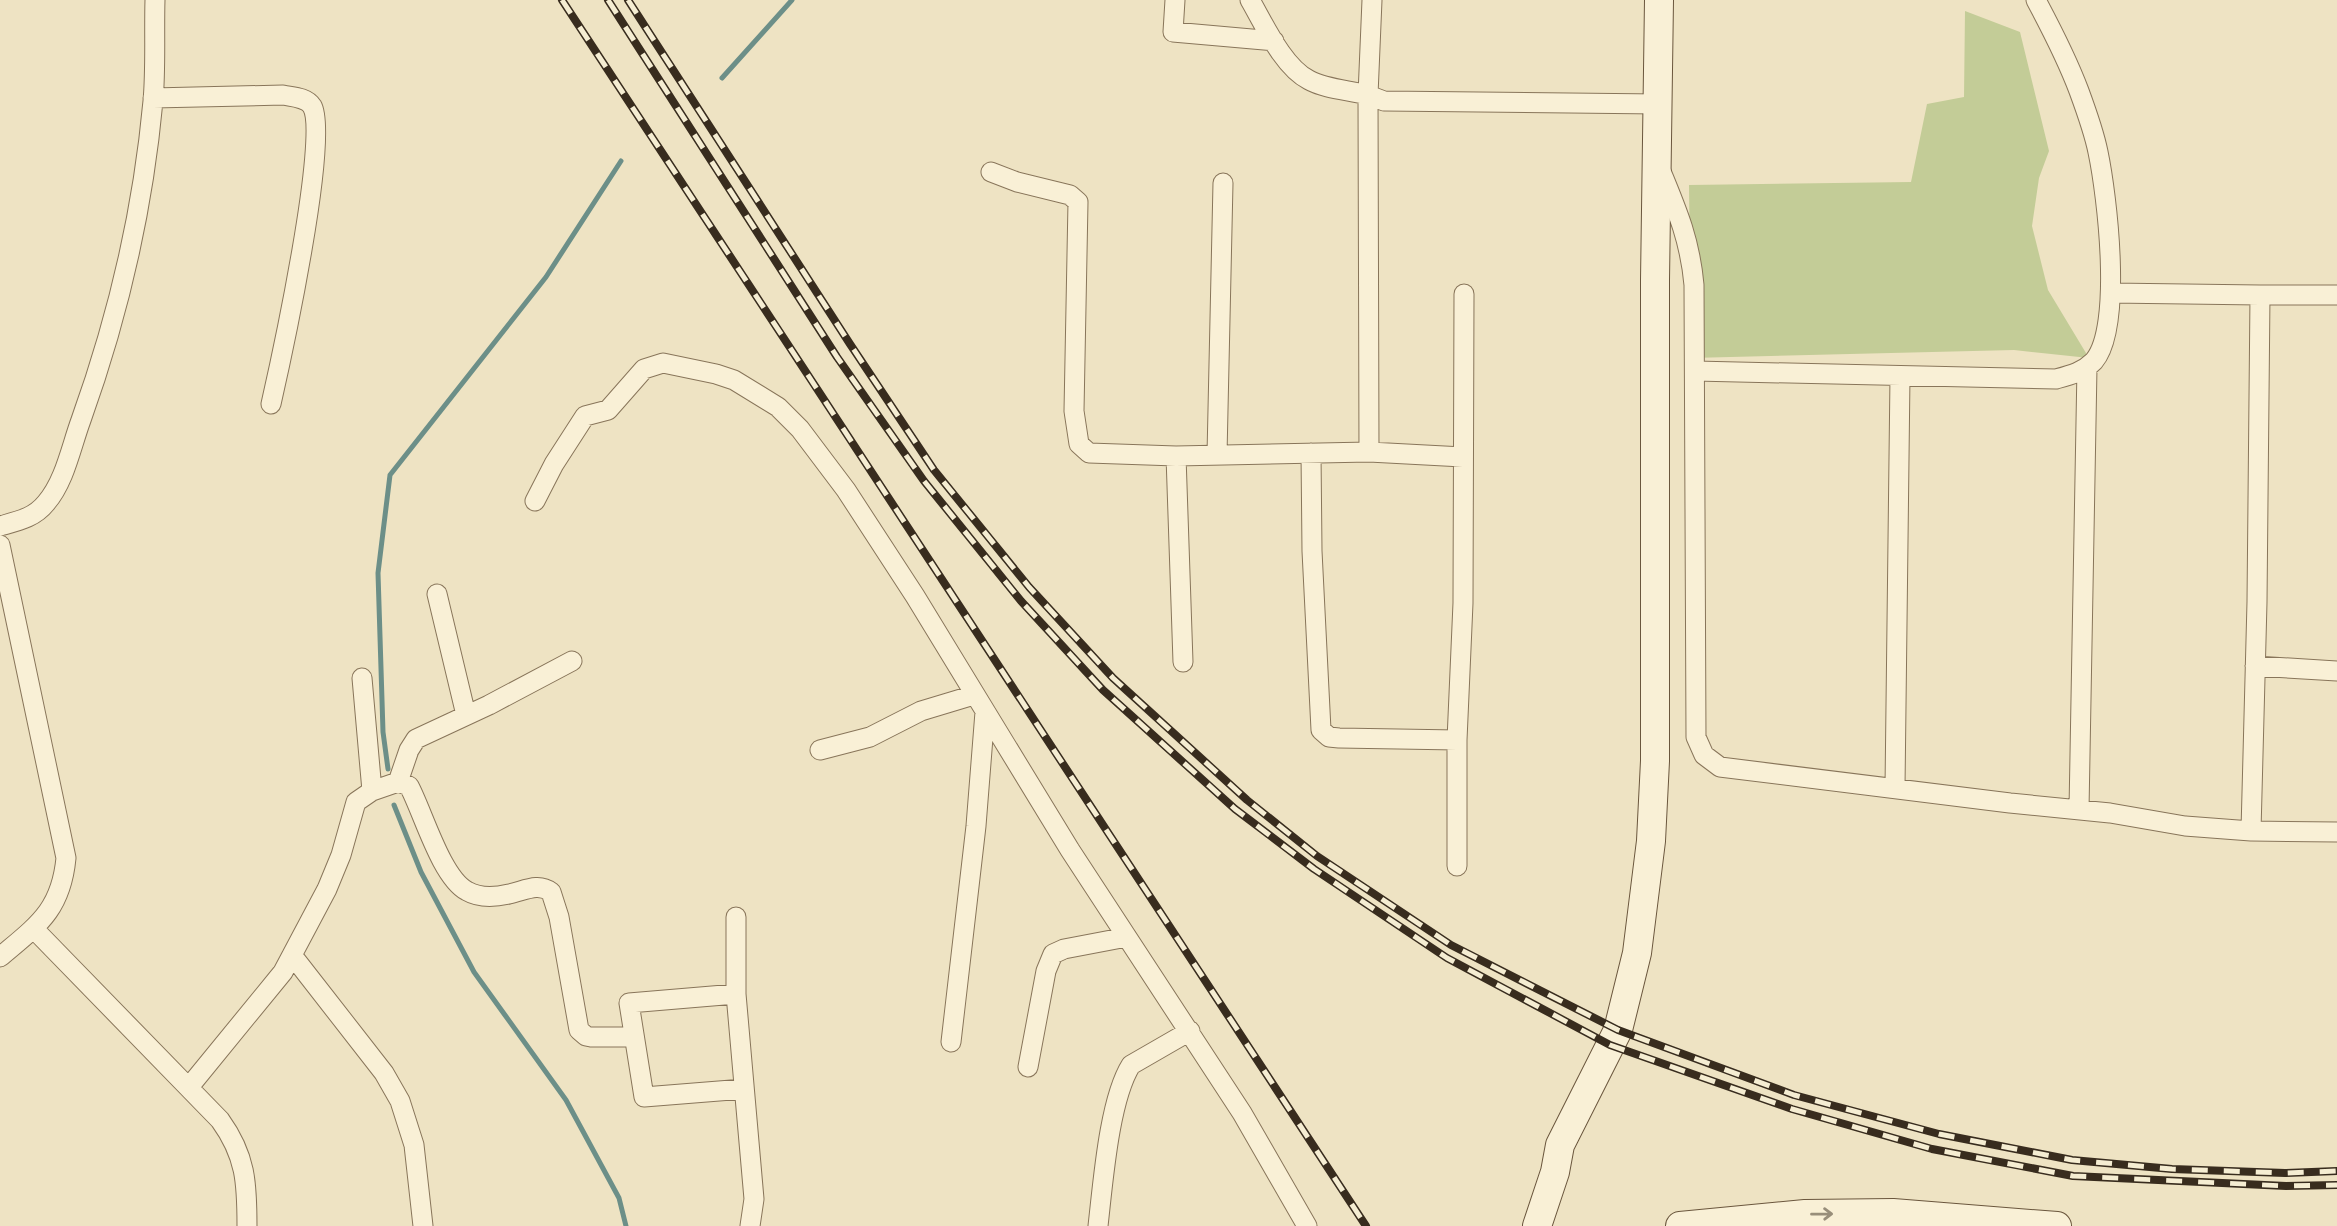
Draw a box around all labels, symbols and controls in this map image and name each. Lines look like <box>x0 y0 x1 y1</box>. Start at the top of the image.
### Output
one-way arrow <box>1810 1207 1833 1220</box>

